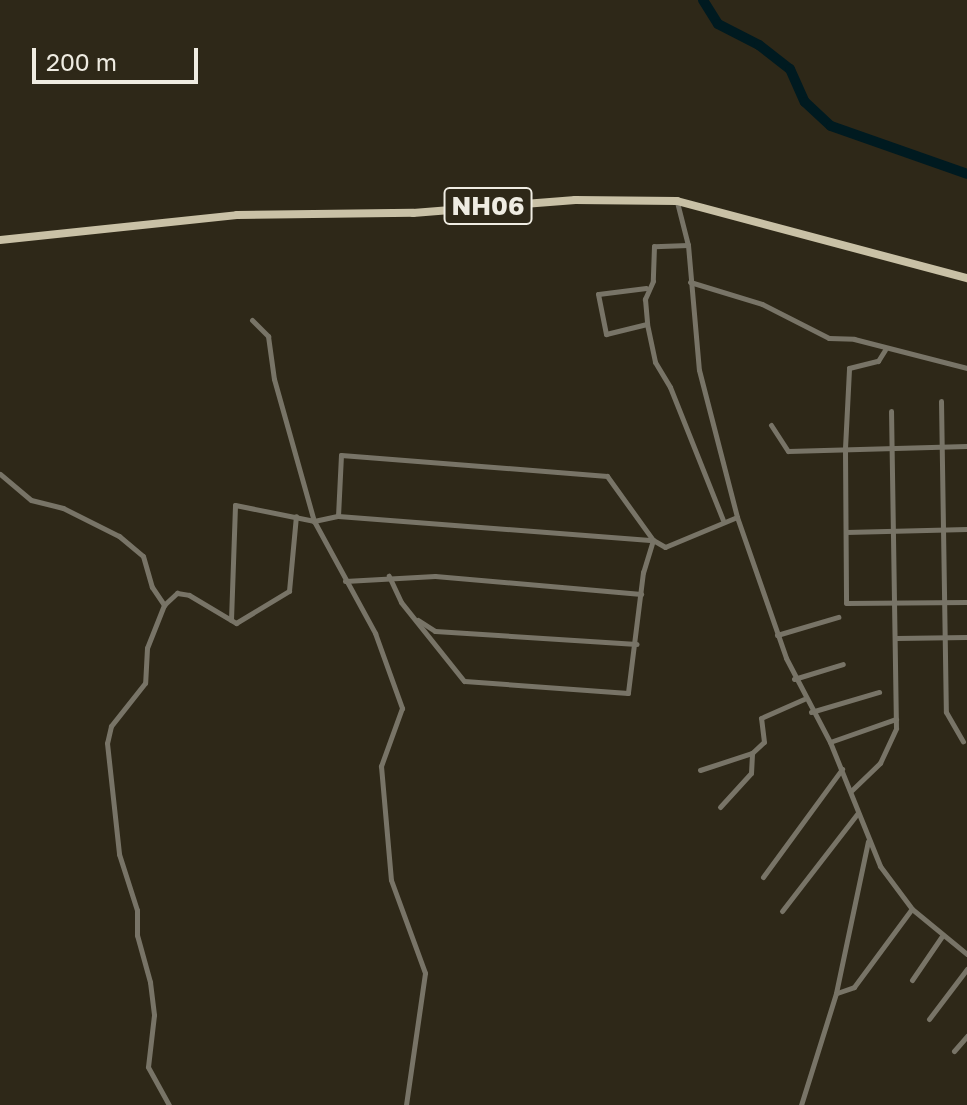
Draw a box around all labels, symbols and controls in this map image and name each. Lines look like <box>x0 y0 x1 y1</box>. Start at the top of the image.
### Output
scale bar <box>36 32 202 82</box>
text: 200 m <box>46 47 117 76</box>
road number: NH06 <box>442 184 534 228</box>

